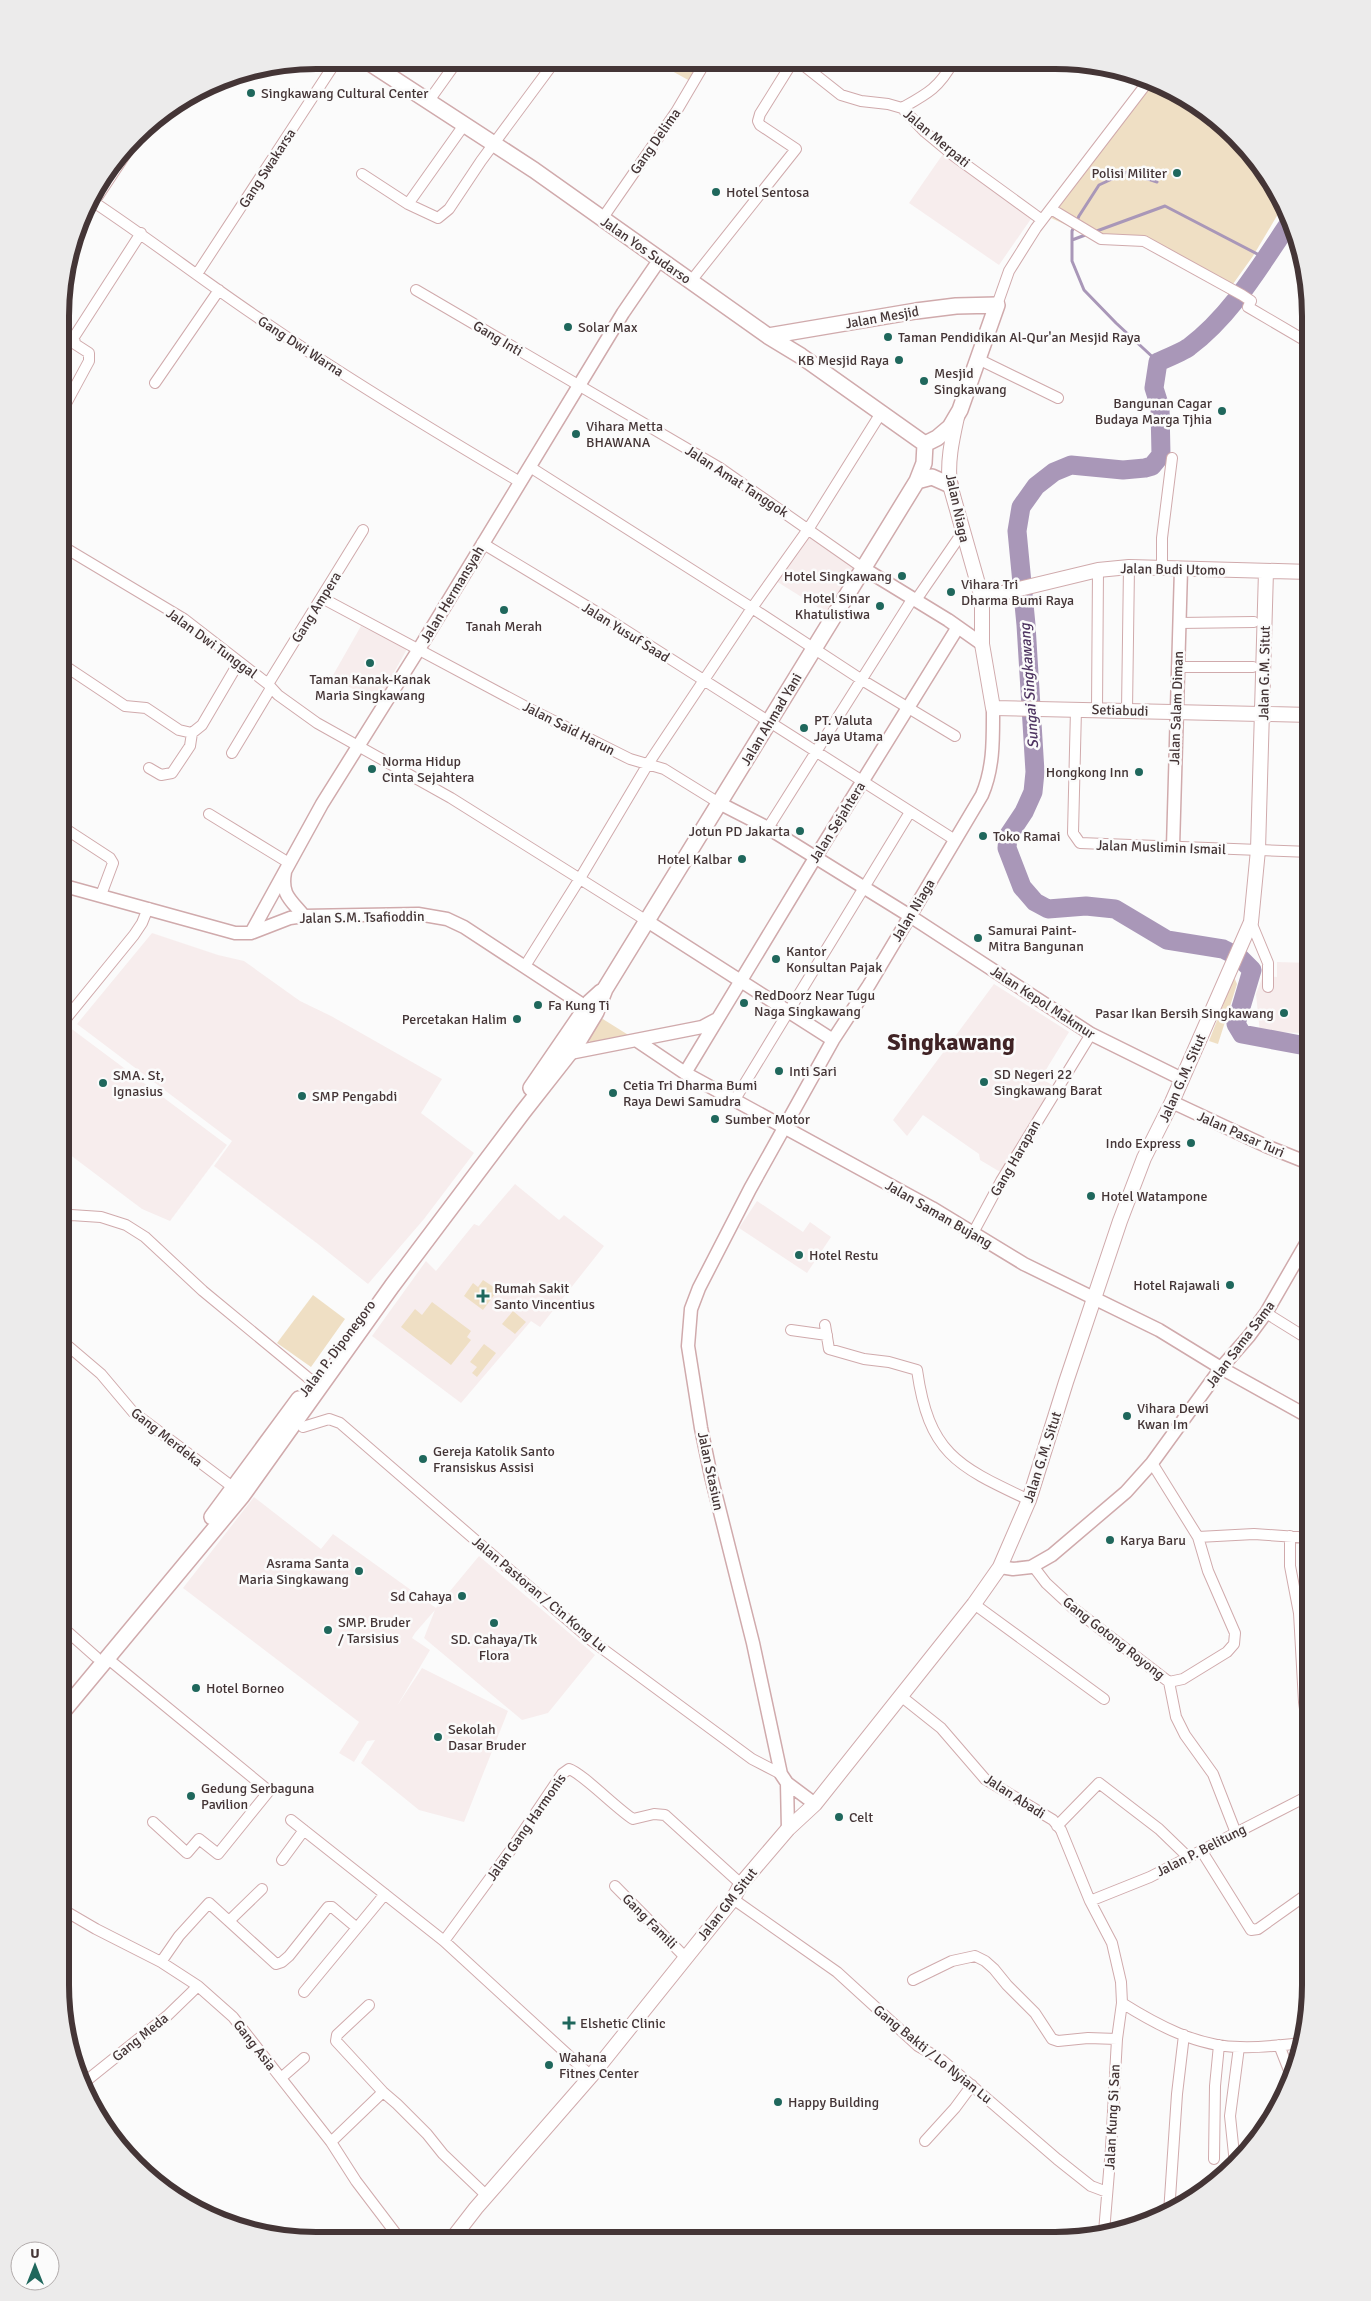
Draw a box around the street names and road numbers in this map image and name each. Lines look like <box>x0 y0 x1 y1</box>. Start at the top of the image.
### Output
street label: Gang Delima <box>627 105 684 177</box>
street label: Jalan Merpati <box>900 106 973 171</box>
street label: Gang Swakarsa <box>235 125 299 211</box>
street label: Jalan Yos Sudarso <box>597 213 694 288</box>
street label: Jalan Mesjid <box>844 303 920 332</box>
street label: Gang Dwi Warna <box>255 312 347 380</box>
street label: Gang Inti <box>470 317 526 360</box>
street label: Jalan Amat Tanggok <box>682 442 791 521</box>
street label: Jalan Niaga <box>942 472 973 544</box>
street label: Jalan Hermansyah <box>417 543 488 646</box>
street label: Jalan Budi Utomo <box>1120 560 1226 579</box>
street label: Gang Ampera <box>288 569 345 646</box>
street label: Jalan Yusuf Saad <box>579 599 673 666</box>
street label: Jalan Dwi Tunggal <box>163 605 260 682</box>
street label: Jalan G.M. Situt <box>1255 625 1274 720</box>
street label: Jalan Salam Diman <box>1166 651 1187 765</box>
street label: Jalan Ahmad Yani <box>737 670 806 769</box>
street label: Jalan Said Harun <box>520 698 618 759</box>
street label: Setiabudi <box>1091 701 1149 720</box>
street label: Jalan Sejahtera <box>806 779 869 866</box>
street label: Jalan Muslimin Ismail <box>1096 837 1226 858</box>
street label: Jalan Niaga <box>888 876 939 945</box>
street label: Jalan S.M. Tsafioddin <box>299 908 425 927</box>
street label: Jalan Kepol Makmur <box>987 962 1099 1043</box>
street label: Jalan G.M. Situt <box>1155 1031 1210 1125</box>
street label: Jalan Pasar Turi <box>1195 1108 1287 1161</box>
street label: Gang Harapan <box>987 1117 1044 1199</box>
street label: Jalan Saman Bujang <box>882 1177 995 1252</box>
street label: Jalan P. Diponegoro <box>295 1297 379 1400</box>
street label: Jalan Sama Sama <box>1202 1298 1279 1391</box>
street label: Gang Merdeka <box>128 1404 206 1471</box>
street label: Jalan G.M. Situt <box>1020 1409 1065 1505</box>
street label: Jalan Stasiun <box>694 1430 727 1512</box>
street label: Jalan Pastoran / Cin Kong Lu <box>469 1533 611 1656</box>
street label: Gang Gotong Royong <box>1059 1593 1168 1683</box>
street label: Jalan Gang Harmonis <box>483 1770 570 1884</box>
street label: Jalan Abadi <box>981 1770 1048 1822</box>
street label: Jalan P. Belitung <box>1153 1820 1249 1880</box>
street label: Jalan GM Situt <box>694 1865 761 1944</box>
street label: Gang Famili <box>619 1890 681 1952</box>
street label: Gang Bakti / Lo Nyian Lu <box>870 2001 995 2107</box>
street label: Gang Meda <box>109 2010 172 2065</box>
street label: Gang Asia <box>229 2017 280 2074</box>
street label: Jalan Kung Si San <box>1101 2064 1124 2170</box>

